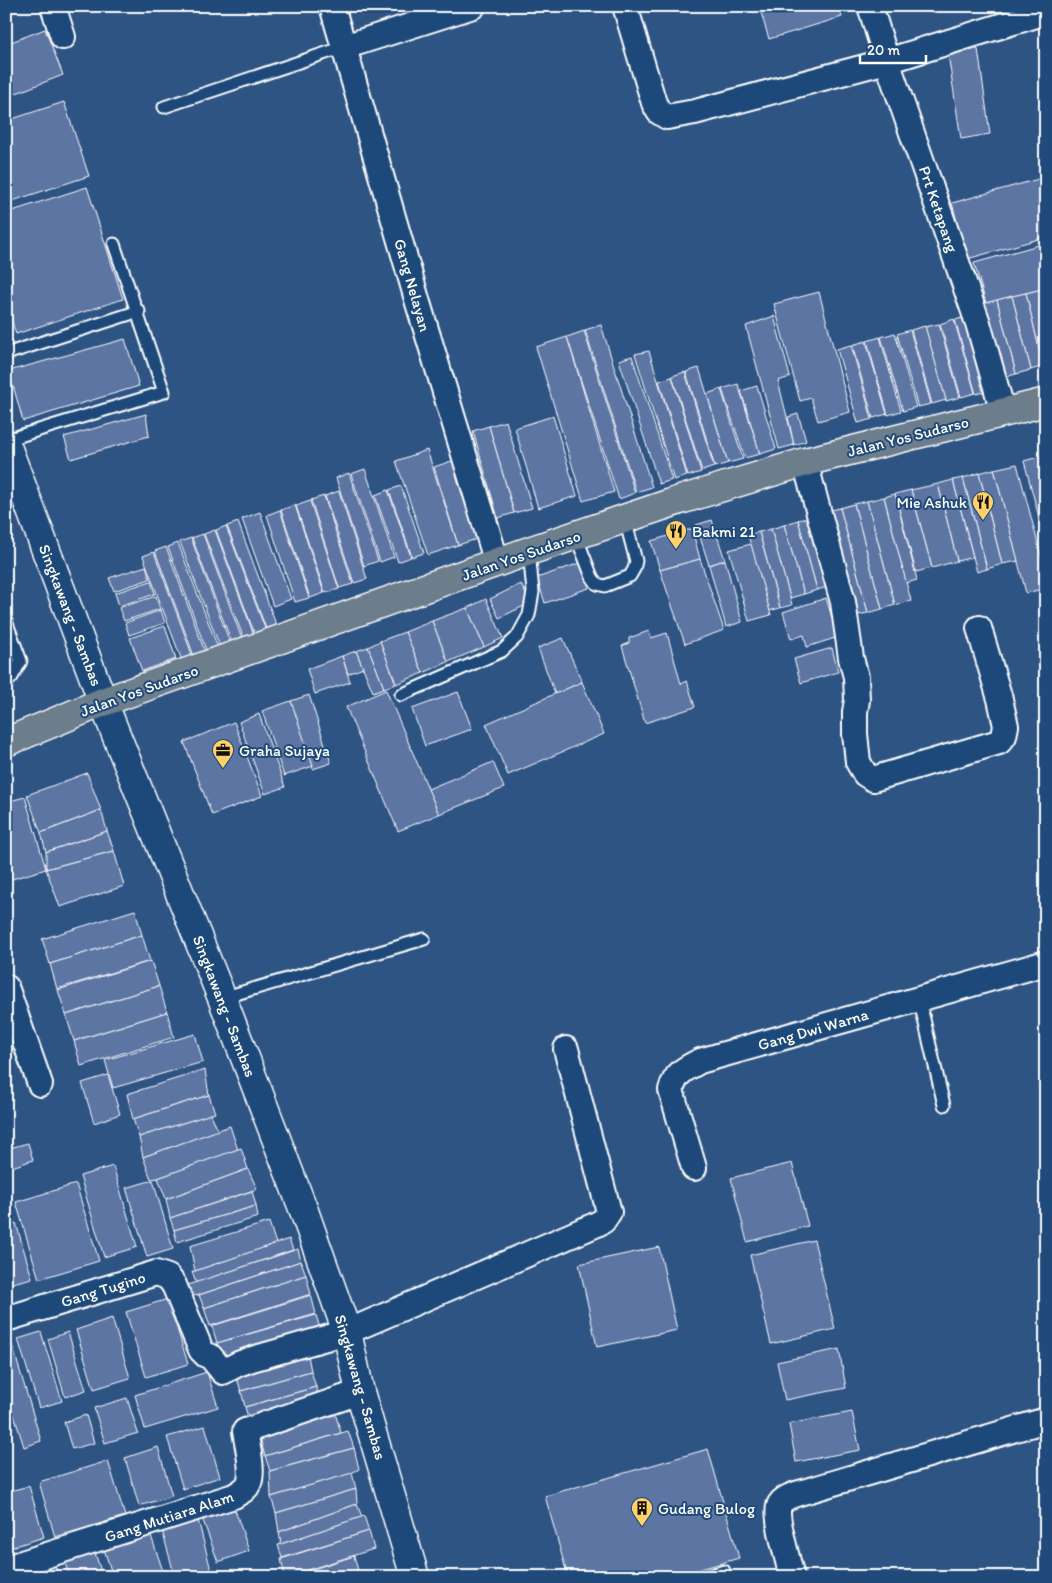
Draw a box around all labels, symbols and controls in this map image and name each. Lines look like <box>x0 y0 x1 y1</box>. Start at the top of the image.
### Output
scale bar <box>860 32 926 64</box>
text: 20 m <box>867 41 901 59</box>
street label: Prt Ketapang <box>915 163 962 256</box>
street label: Gang Nelayan <box>390 237 435 334</box>
street label: Jalan Yos Sudarso <box>846 412 971 461</box>
restaurant icon: Mie Ashuk <box>971 490 995 521</box>
place label: Mie Ashuk <box>896 493 968 512</box>
restaurant icon: Bakmi 21 <box>664 519 688 550</box>
place label: Bakmi 21 <box>692 522 756 541</box>
street label: Jalan Yos Sudarso <box>459 526 583 585</box>
street label: Singkawang - Sambas <box>35 542 106 689</box>
street label: Jalan Yos Sudarso <box>78 660 201 721</box>
office icon: Graha Sujaya <box>211 738 235 769</box>
place label: Graha Sujaya <box>239 741 330 760</box>
street label: Singkawang - Sambas <box>189 933 260 1080</box>
street label: Gang Dwi Warna <box>756 1004 871 1054</box>
street label: Gang Tugino <box>59 1268 148 1311</box>
street label: Singkawang - Sambas <box>331 1312 390 1462</box>
street label: Gang Mutiara Alam <box>102 1486 237 1546</box>
building icon: Gudang Bulog <box>630 1496 654 1527</box>
place label: Gudang Bulog <box>658 1499 756 1518</box>

